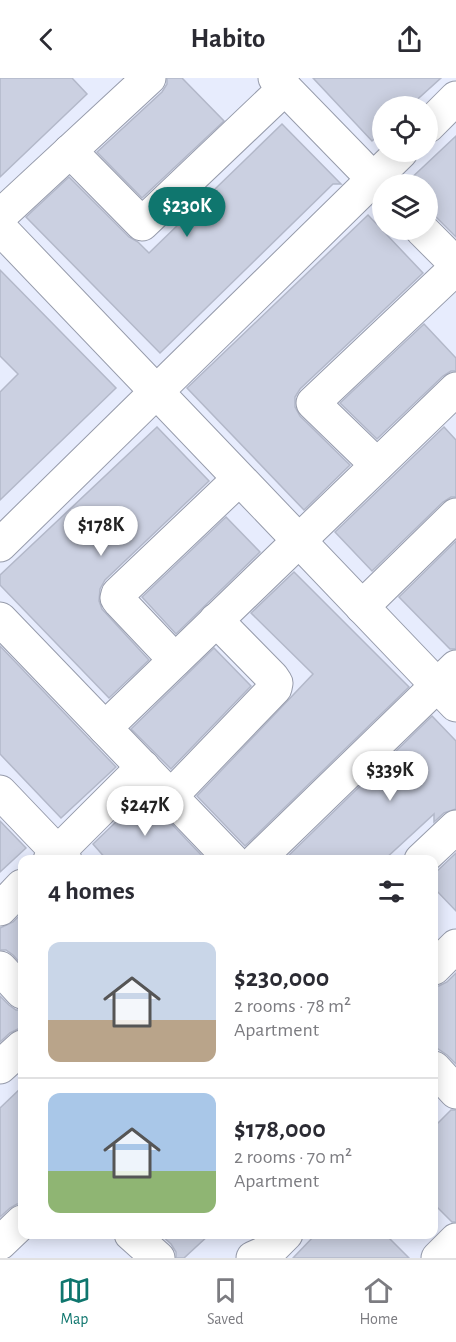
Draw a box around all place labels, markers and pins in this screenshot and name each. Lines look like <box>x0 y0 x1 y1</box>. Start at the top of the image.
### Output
pin: $230K <box>145 187 229 238</box>
pin: $178K <box>59 506 143 557</box>
pin: $339K <box>348 751 432 802</box>
pin: $247K <box>103 786 187 837</box>

